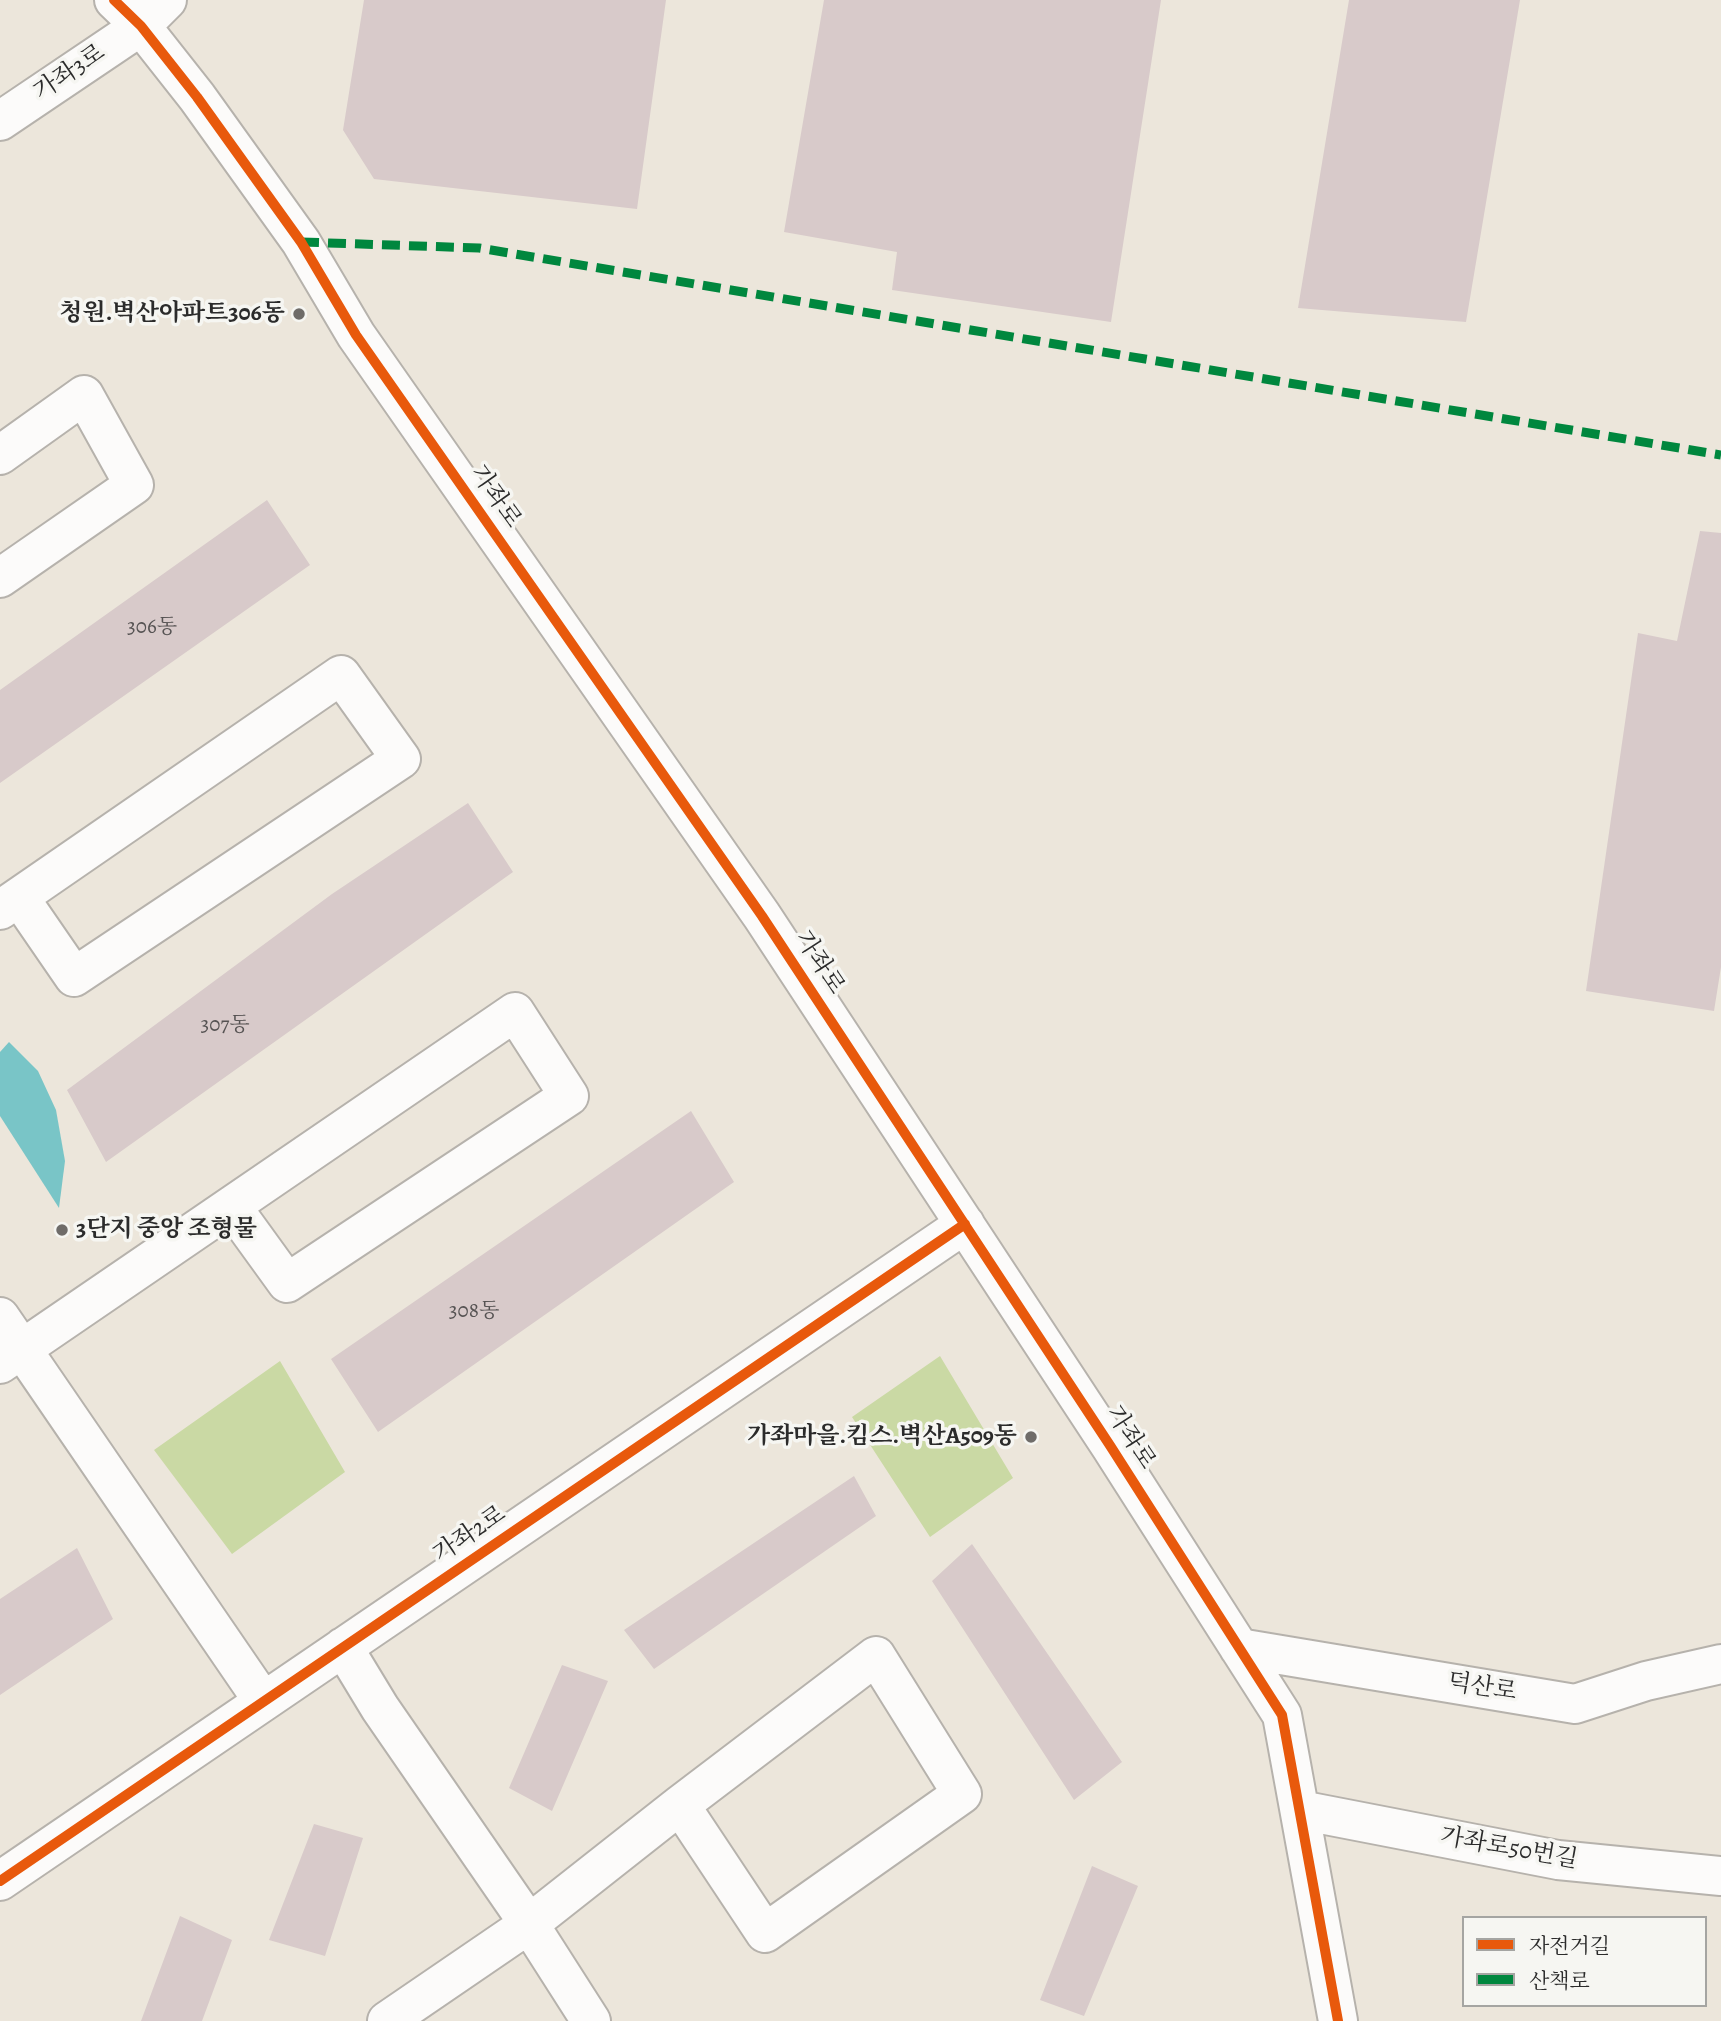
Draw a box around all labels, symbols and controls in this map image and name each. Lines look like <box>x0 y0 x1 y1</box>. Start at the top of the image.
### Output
street label: 가좌3로 <box>29 39 111 107</box>
place label: 청원.벽산아파트306동 <box>59 300 285 328</box>
marker: 청원.벽산아파트306동 <box>291 306 307 322</box>
street label: 가좌로 <box>463 460 527 534</box>
house number: 306동 <box>127 615 177 641</box>
street label: 가좌로 <box>788 926 850 1000</box>
house number: 307동 <box>200 1013 250 1039</box>
place label: 3단지 중앙 조형물 <box>76 1216 257 1244</box>
marker: 3단지 중앙 조형물 <box>54 1222 70 1238</box>
house number: 308동 <box>449 1299 499 1325</box>
street label: 가좌로 <box>1099 1401 1161 1475</box>
place label: 가좌마을.킴스.벽산A509동 <box>747 1423 1017 1451</box>
marker: 가좌마을.킴스.벽산A509동 <box>1023 1429 1039 1445</box>
street label: 가좌2로 <box>428 1500 512 1570</box>
street label: 덕산로 <box>1445 1668 1519 1708</box>
street label: 가좌로50번길 <box>1438 1823 1580 1875</box>
legend <box>1462 1916 1707 2007</box>
text: 자전거길 <box>1529 1932 1610 1960</box>
text: 산책로 <box>1529 1967 1590 1995</box>

